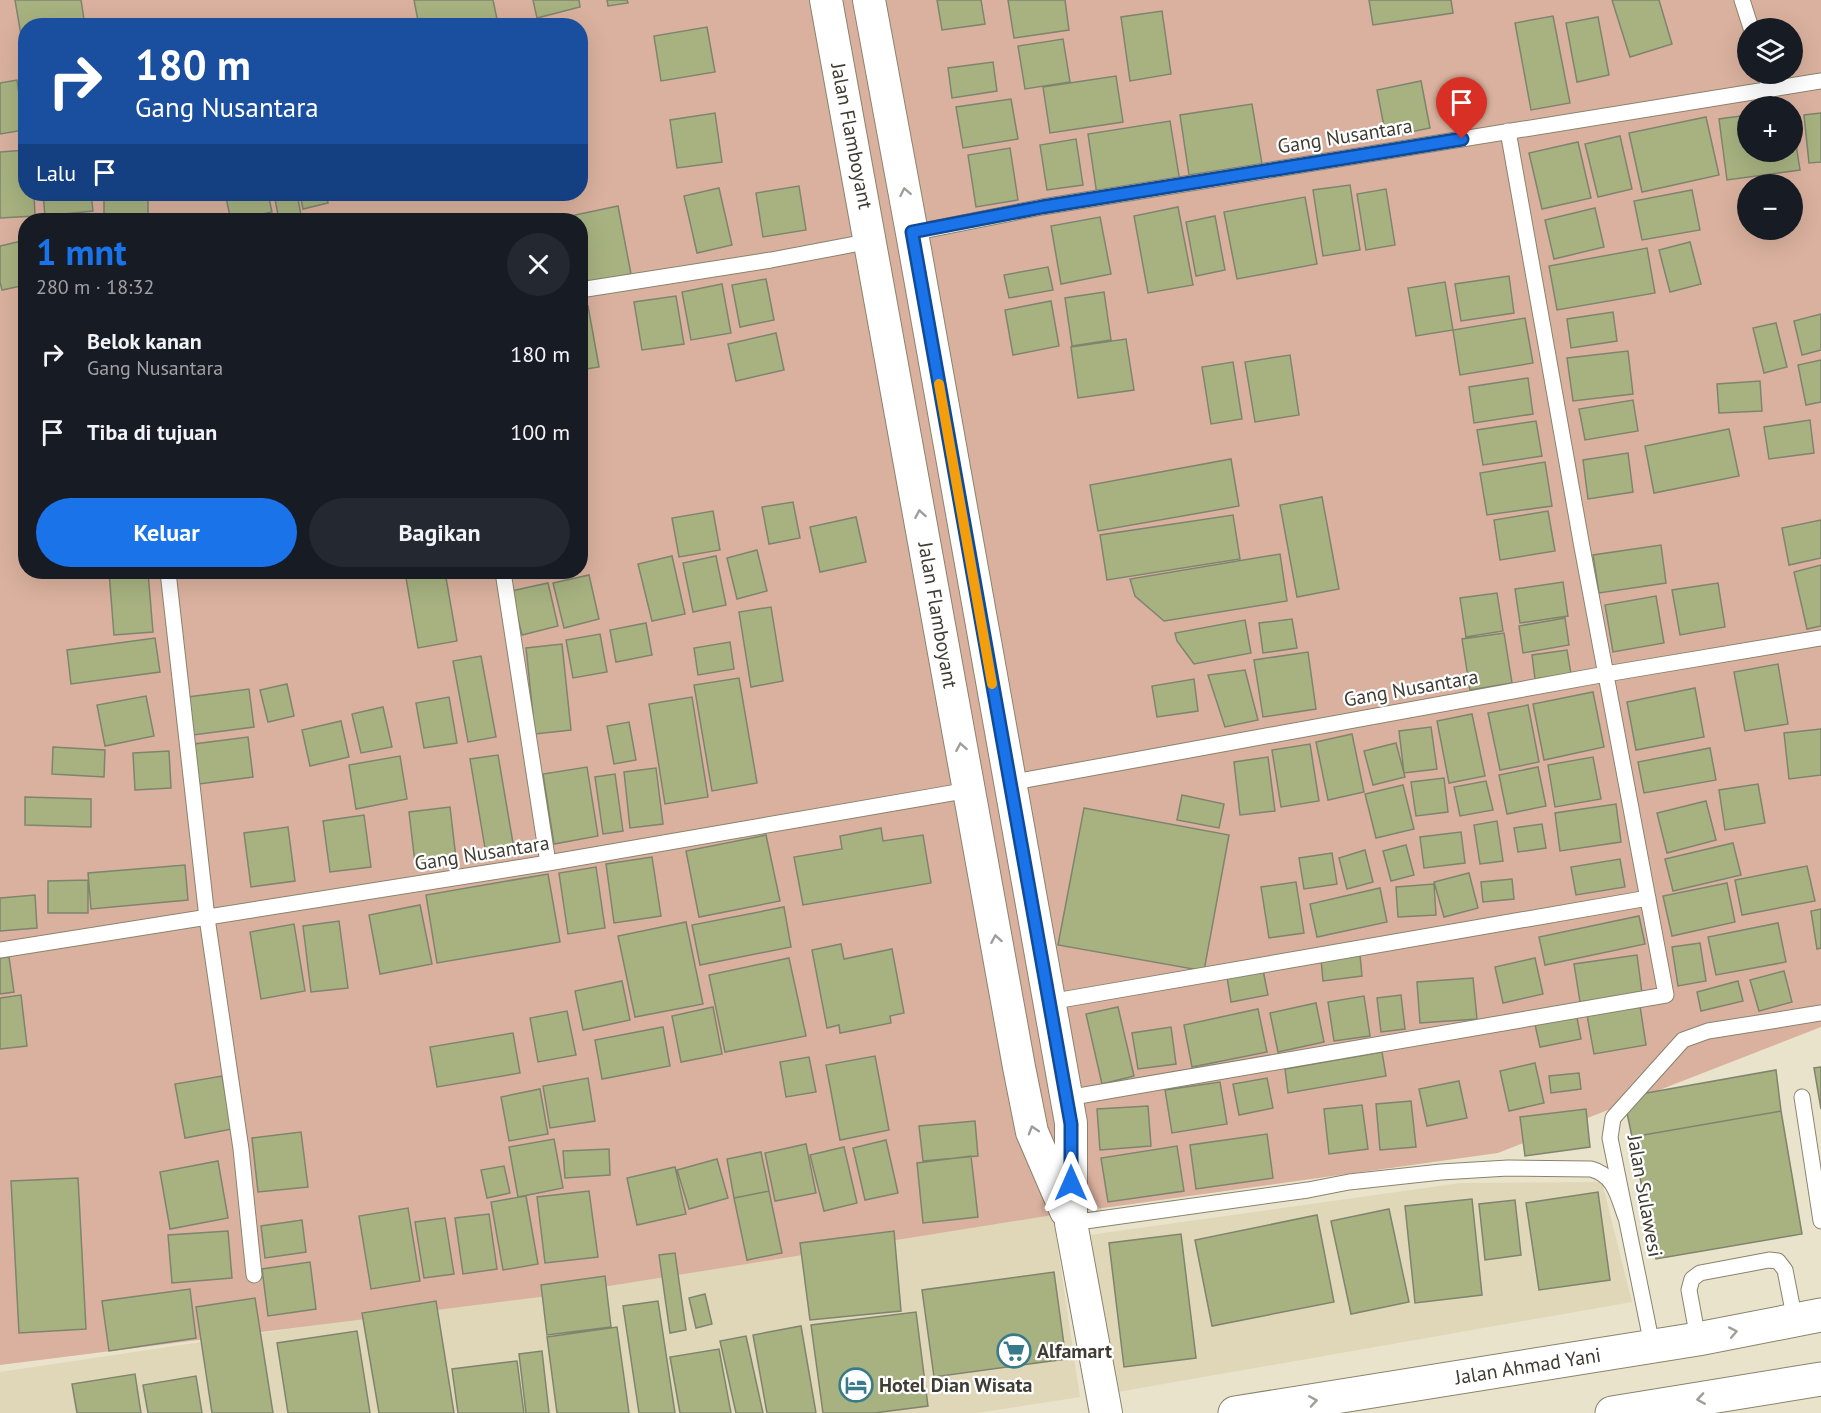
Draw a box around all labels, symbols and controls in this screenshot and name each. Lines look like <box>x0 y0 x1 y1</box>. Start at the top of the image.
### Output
map controls <box>1737 18 1803 240</box>
button: layers <box>1737 18 1803 84</box>
text: 180 m <box>135 37 251 92</box>
icon: right <box>36 42 114 120</box>
street label: Jalan Flamboyant <box>825 60 879 212</box>
pin <box>1436 77 1487 139</box>
icon: arrive <box>1445 86 1478 119</box>
text: Gang Nusantara <box>135 90 319 124</box>
button: + <box>1737 96 1803 162</box>
street label: Gang Nusantara <box>1276 113 1414 159</box>
icon: arrive <box>88 156 121 189</box>
text: Lalu <box>36 159 76 187</box>
button: − <box>1737 174 1803 240</box>
one-way arrow <box>899 188 912 198</box>
text: 1 mnt <box>36 228 127 275</box>
button: close <box>507 233 570 296</box>
text: 280 m · 18:32 <box>36 274 154 300</box>
text: Belok kanan <box>87 327 202 355</box>
icon: right <box>36 338 69 371</box>
text: 180 m <box>510 340 570 368</box>
text: Gang Nusantara <box>87 355 223 381</box>
icon: arrive <box>36 416 69 449</box>
text: Tiba di tujuan <box>87 418 217 446</box>
text: 100 m <box>510 418 570 446</box>
button: Keluar <box>36 498 297 567</box>
button: Bagikan <box>309 498 570 567</box>
one-way arrow <box>914 509 927 519</box>
street label: Jalan Flamboyant <box>912 539 964 691</box>
street label: Gang Nusantara <box>1342 663 1480 713</box>
one-way arrow <box>955 742 968 752</box>
street label: Gang Nusantara <box>413 830 551 876</box>
one-way arrow <box>990 934 1003 944</box>
one-way arrow <box>1028 1125 1040 1136</box>
street label: Jalan Sulawesi <box>1621 1132 1669 1259</box>
position arrow <box>1039 1151 1103 1215</box>
one-way arrow <box>1728 1326 1738 1339</box>
supermarket icon: Alfamart <box>996 1333 1032 1369</box>
place label: Alfamart <box>1037 1338 1112 1364</box>
street label: Jalan Ahmad Yani <box>1452 1342 1603 1391</box>
hotel icon: Hotel Dian Wisata <box>838 1367 874 1403</box>
place label: Hotel Dian Wisata <box>879 1372 1032 1398</box>
one-way arrow <box>1697 1392 1707 1405</box>
one-way arrow <box>1308 1395 1318 1408</box>

